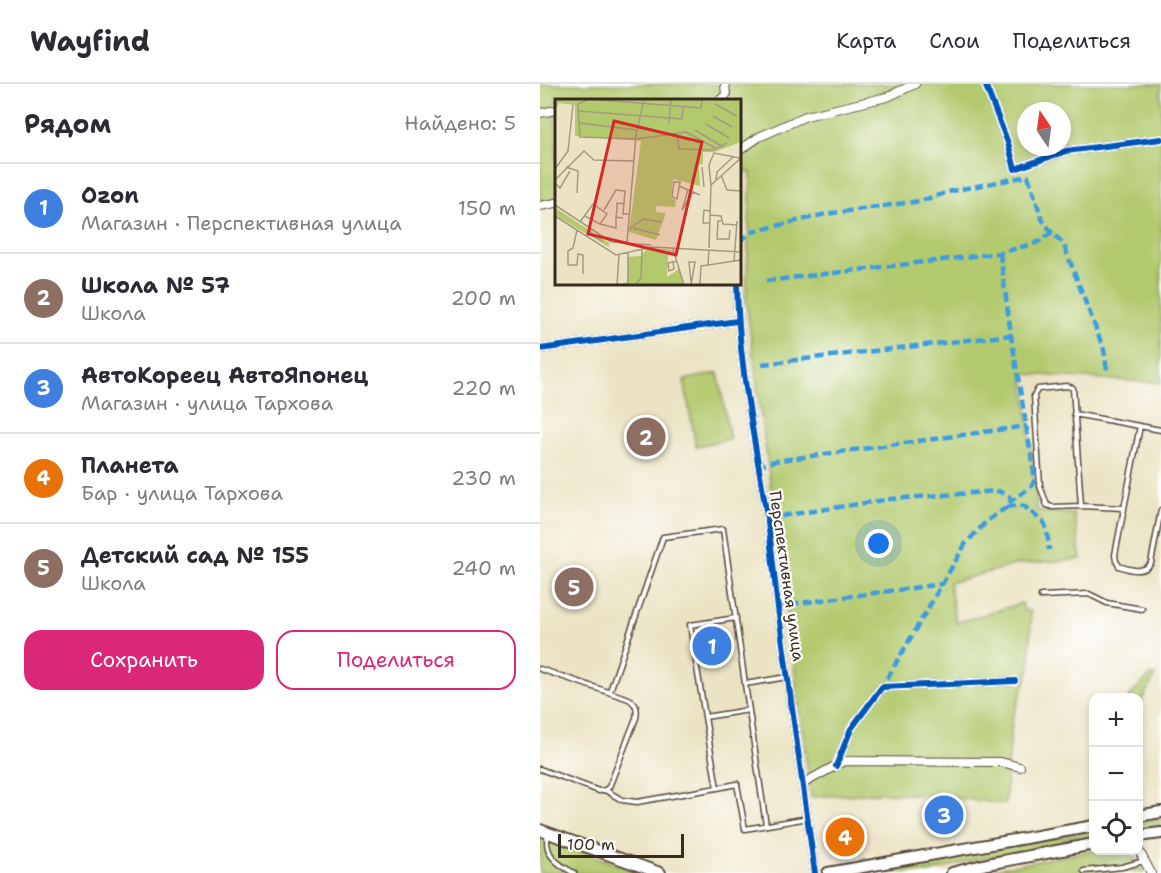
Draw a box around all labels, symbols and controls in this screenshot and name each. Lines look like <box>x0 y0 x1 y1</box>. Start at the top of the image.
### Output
text: Wayfind <box>30 22 150 60</box>
text: Карта <box>836 27 896 55</box>
text: Слои <box>929 27 980 55</box>
text: Поделиться <box>1013 27 1131 55</box>
inset map <box>555 99 741 285</box>
north arrow <box>1017 102 1071 156</box>
text: Рядом <box>24 106 111 141</box>
text: Найдено: 5 <box>404 110 516 136</box>
text: Ozon <box>81 181 139 210</box>
text: 1 <box>39 195 48 221</box>
text: 150 m <box>458 195 516 221</box>
text: Магазин · Перспективная улица <box>81 210 402 236</box>
text: Школа № 57 <box>81 271 230 300</box>
text: 2 <box>37 285 51 311</box>
text: 200 m <box>451 285 516 311</box>
text: Школа <box>81 300 146 326</box>
text: АвтоКореец АвтоЯпонец <box>81 361 368 390</box>
text: 3 <box>37 375 51 401</box>
text: 220 m <box>452 375 516 401</box>
text: Магазин · улица Тархова <box>81 390 333 416</box>
pin: 2 <box>626 414 666 460</box>
text: Планета <box>81 451 178 480</box>
text: 4 <box>37 465 51 491</box>
text: 230 m <box>451 465 516 491</box>
text: Бар · улица Тархова <box>81 480 283 506</box>
street label: Перспективная улица <box>765 490 809 662</box>
your location <box>864 529 893 558</box>
text: Детский сад № 155 <box>81 541 309 570</box>
text: 5 <box>37 555 50 581</box>
text: 240 m <box>451 555 516 581</box>
pin: 5 <box>555 564 594 610</box>
text: Школа <box>81 570 146 596</box>
pin: 1 <box>692 624 732 668</box>
button: Сохранить <box>24 630 264 690</box>
button: Поделиться <box>276 630 516 690</box>
map controls <box>1089 693 1143 855</box>
button: + <box>1089 693 1143 747</box>
button: − <box>1089 747 1143 801</box>
pin: 3 <box>924 792 964 838</box>
button: locate <box>1089 801 1143 855</box>
pin: 4 <box>826 814 864 860</box>
scale bar <box>558 831 684 858</box>
text: 100 m <box>567 834 615 855</box>

